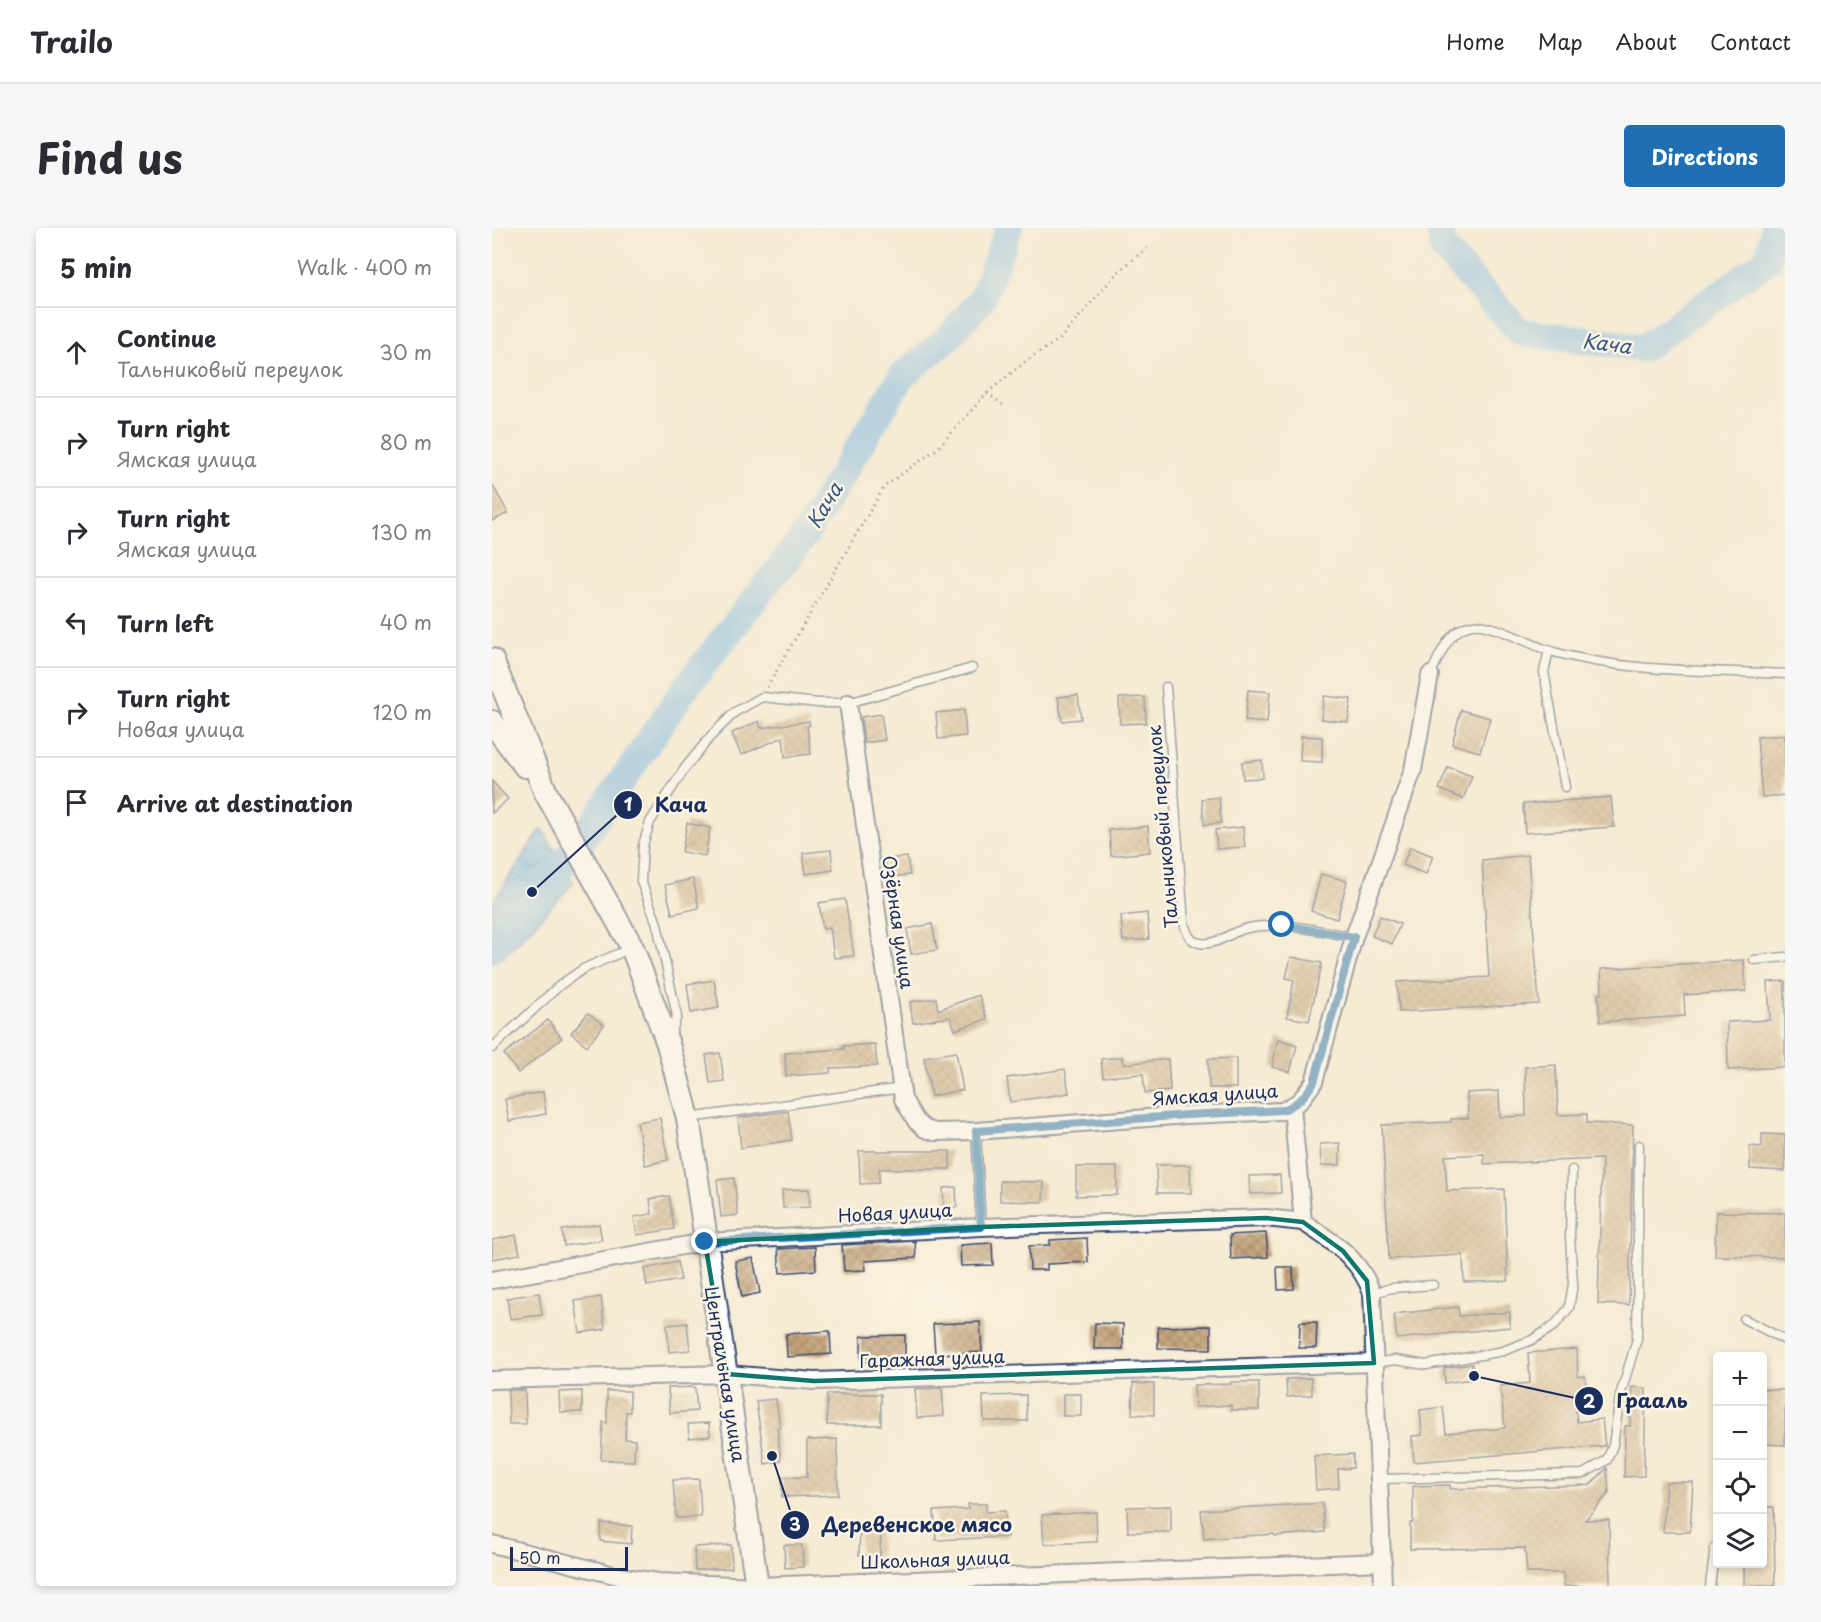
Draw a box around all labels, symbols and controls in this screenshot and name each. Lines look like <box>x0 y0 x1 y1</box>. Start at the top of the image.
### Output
text: Trailo <box>30 20 113 63</box>
text: Home <box>1446 25 1505 57</box>
text: Map <box>1538 25 1583 57</box>
text: About <box>1616 25 1677 57</box>
text: Contact <box>1710 25 1791 57</box>
text: Find us <box>36 125 183 188</box>
button: Directions <box>1624 125 1785 187</box>
text: 5 min <box>60 248 132 287</box>
text: Walk · 400 m <box>297 252 432 282</box>
text: Continue <box>117 321 216 354</box>
water label: Кача <box>1581 325 1634 361</box>
icon: ahead <box>60 336 93 369</box>
text: 30 m <box>379 337 432 367</box>
text: Тальниковый переулок <box>117 354 343 384</box>
text: Turn right <box>117 411 230 444</box>
icon: right <box>60 426 93 459</box>
text: 80 m <box>380 427 432 457</box>
text: Ямская улица <box>117 444 257 474</box>
water label: Кача <box>799 475 850 534</box>
text: Turn right <box>117 501 230 534</box>
icon: right <box>60 516 93 549</box>
text: 130 m <box>372 517 432 547</box>
text: Ямская улица <box>117 534 257 564</box>
icon: left <box>60 606 93 639</box>
text: Turn left <box>117 606 214 639</box>
text: 40 m <box>380 607 432 637</box>
text: Turn right <box>117 681 230 714</box>
icon: right <box>60 696 93 729</box>
text: 120 m <box>373 697 432 727</box>
text: Новая улица <box>117 714 244 744</box>
street label: Тальниковый переулок <box>1140 724 1184 929</box>
icon: arrive <box>60 786 93 819</box>
text: Arrive at destination <box>117 786 353 819</box>
callout: Кача <box>613 786 720 824</box>
text: Кача <box>655 789 707 819</box>
text: 1 <box>624 790 633 817</box>
street label: Озёрная улица <box>876 854 922 991</box>
route start <box>1268 911 1294 937</box>
street label: Ямская улица <box>1151 1076 1279 1112</box>
street label: Новая улица <box>837 1195 954 1228</box>
route end <box>691 1228 717 1254</box>
street label: Центральная улица <box>699 1284 753 1464</box>
street label: Гаражная улица <box>859 1342 1006 1374</box>
map controls <box>1713 1352 1767 1568</box>
button: + <box>1713 1352 1767 1406</box>
callout: Грааль <box>1574 1382 1700 1420</box>
text: Грааль <box>1616 1385 1688 1415</box>
text: 2 <box>1583 1387 1596 1414</box>
button: − <box>1713 1406 1767 1460</box>
button: locate <box>1713 1460 1767 1514</box>
callout: Деревенское мясо <box>780 1506 1024 1544</box>
text: Деревенское мясо <box>821 1509 1012 1539</box>
text: 3 <box>789 1510 801 1537</box>
button: layers <box>1713 1514 1767 1568</box>
street label: Школьная улица <box>860 1543 1011 1575</box>
scale bar <box>510 1544 628 1572</box>
text: 50 m <box>519 1545 560 1569</box>

